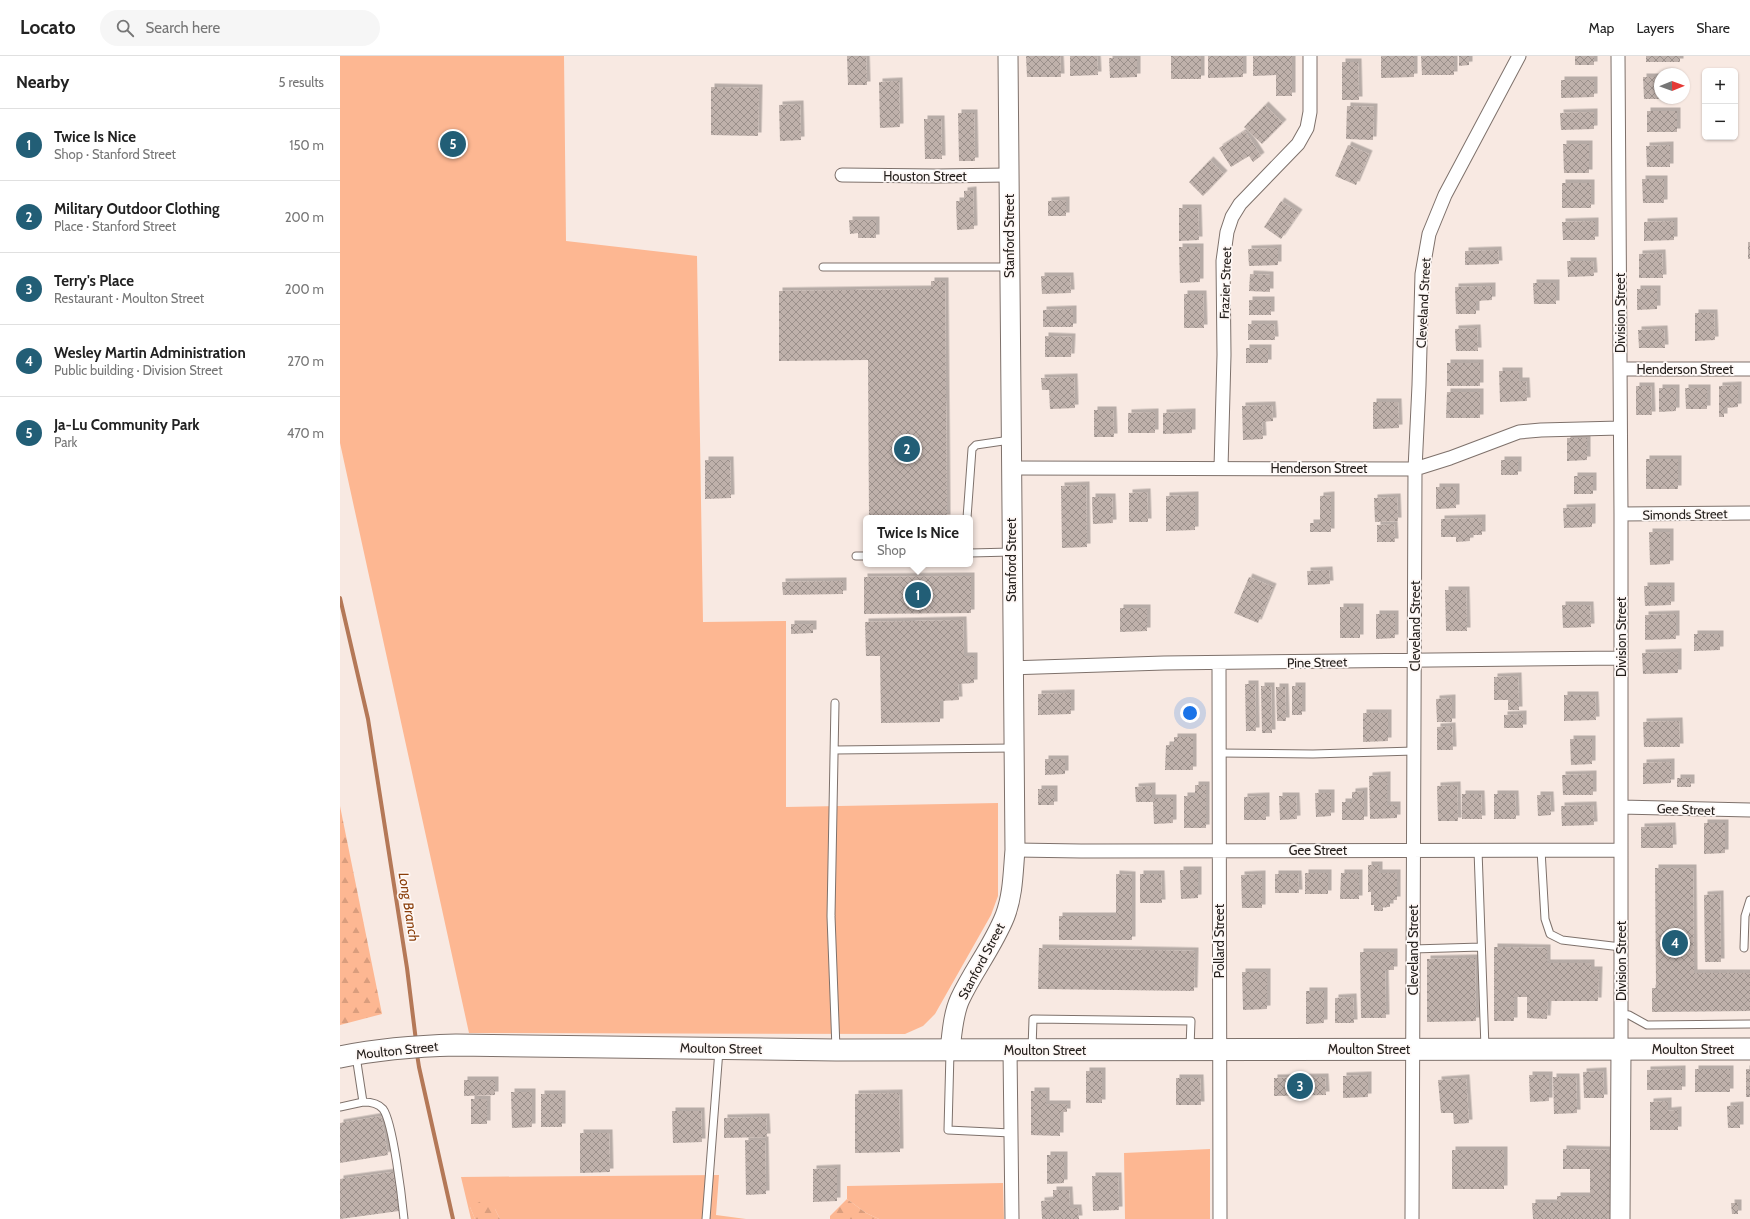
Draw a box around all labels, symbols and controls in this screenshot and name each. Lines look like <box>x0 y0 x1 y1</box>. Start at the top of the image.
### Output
search box <box>100 10 380 46</box>
text: Locato <box>20 16 76 39</box>
icon: search <box>114 17 136 39</box>
text: Search here <box>146 19 220 37</box>
text: Map <box>1589 19 1614 37</box>
text: Layers <box>1636 19 1674 37</box>
text: Share <box>1696 19 1730 37</box>
north arrow <box>1654 68 1690 104</box>
map controls <box>1702 68 1738 140</box>
button: + <box>1702 68 1738 104</box>
text: Nearby <box>16 72 69 92</box>
text: 5 results <box>278 74 324 90</box>
button: − <box>1702 104 1738 140</box>
text: Twice Is Nice <box>54 128 136 146</box>
pin: 5 <box>440 129 466 159</box>
text: 1 <box>27 137 31 153</box>
text: 150 m <box>289 137 324 153</box>
text: Shop · Stanford Street <box>54 146 176 162</box>
street label: Houston Street <box>883 168 967 184</box>
street label: Stanford Street <box>1001 193 1017 278</box>
text: Military Outdoor Clothing <box>54 200 220 218</box>
text: 2 <box>26 209 32 225</box>
text: 200 m <box>285 209 324 225</box>
text: Place · Stanford Street <box>54 218 176 234</box>
street label: Frazier Street <box>1216 246 1234 319</box>
street label: Cleveland Street <box>1413 257 1433 349</box>
text: Terry's Place <box>54 272 134 290</box>
street label: Division Street <box>1612 272 1628 353</box>
text: 3 <box>25 281 33 297</box>
text: 200 m <box>285 281 324 297</box>
text: Restaurant · Moulton Street <box>54 290 204 306</box>
text: Wesley Martin Administration <box>54 344 246 362</box>
text: 4 <box>25 353 33 369</box>
text: 270 m <box>287 353 324 369</box>
street label: Henderson Street <box>1636 361 1734 377</box>
text: Public building · Division Street <box>54 362 223 378</box>
text: Ja-Lu Community Park <box>54 416 200 434</box>
text: 5 <box>26 425 32 441</box>
text: 470 m <box>287 425 324 441</box>
text: Park <box>54 434 77 450</box>
pin: 2 <box>894 434 920 464</box>
street label: Henderson Street <box>1270 460 1368 476</box>
street label: Simonds Street <box>1642 505 1728 523</box>
popup <box>863 515 973 567</box>
street label: Stanford Street <box>1003 517 1019 602</box>
text: Twice Is Nice <box>877 524 959 542</box>
text: Shop <box>877 542 906 558</box>
pin: 1 <box>905 580 931 610</box>
street label: Cleveland Street <box>1407 580 1423 671</box>
street label: Division Street <box>1613 596 1629 677</box>
street label: Pine Street <box>1287 653 1348 671</box>
your location <box>1180 703 1200 723</box>
street label: Gee Street <box>1657 800 1716 818</box>
street label: Gee Street <box>1289 842 1348 858</box>
water label: Long Branch <box>395 871 423 943</box>
street label: Pollard Street <box>1211 903 1227 978</box>
street label: Cleveland Street <box>1405 904 1421 995</box>
street label: Stanford Street <box>954 920 1008 1002</box>
street label: Division Street <box>1613 920 1629 1001</box>
pin: 4 <box>1662 928 1688 958</box>
street label: Moulton Street <box>355 1038 439 1062</box>
street label: Moulton Street <box>680 1039 763 1057</box>
street label: Moulton Street <box>1328 1041 1411 1057</box>
street label: Moulton Street <box>1652 1041 1735 1057</box>
street label: Moulton Street <box>1004 1042 1087 1058</box>
pin: 3 <box>1287 1071 1313 1101</box>

